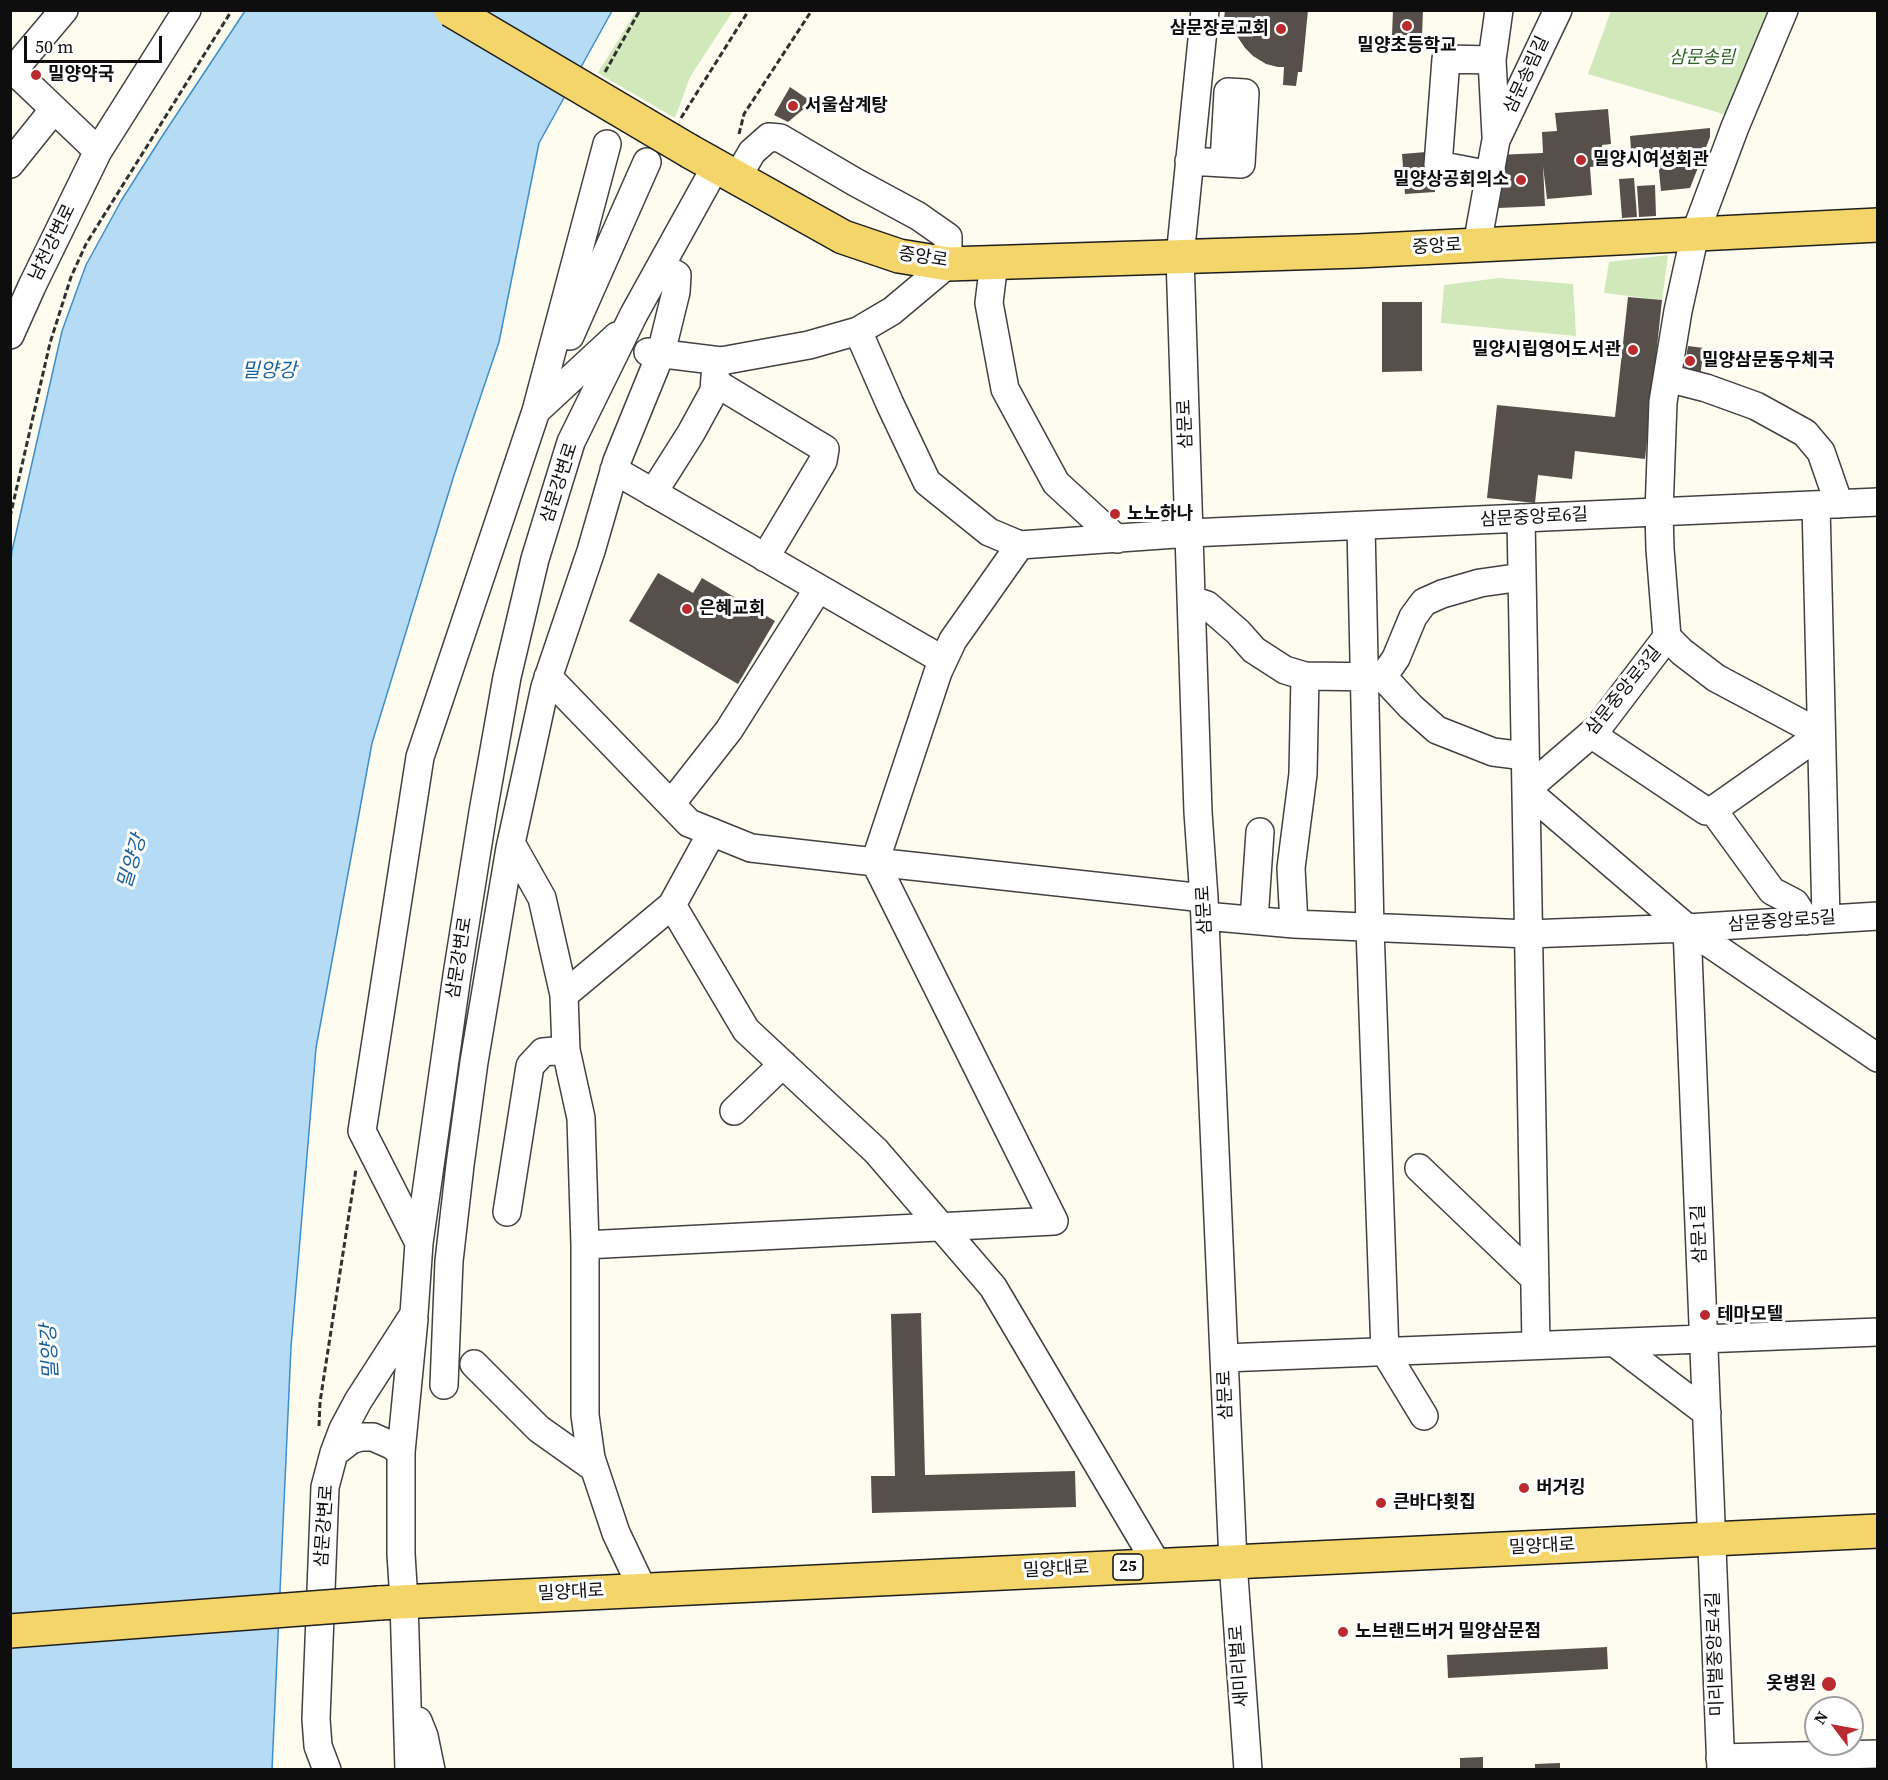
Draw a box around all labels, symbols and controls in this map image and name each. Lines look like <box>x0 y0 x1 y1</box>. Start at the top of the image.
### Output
place label: 삼문장로교회 <box>1170 18 1269 40</box>
marker: 밀양초등학교 <box>1400 19 1414 33</box>
marker: 삼문장로교회 <box>1274 22 1288 36</box>
scale bar <box>27 24 165 62</box>
street label: 삼문송림길 <box>1500 33 1554 117</box>
text: 50 m <box>35 34 73 59</box>
place label: 밀양초등학교 <box>1357 35 1457 57</box>
park label: 삼문송림 <box>1669 47 1735 69</box>
place label: 밀양약국 <box>48 64 114 86</box>
marker: 밀양약국 <box>29 68 43 82</box>
place label: 서울삼계탕 <box>805 95 888 117</box>
marker: 서울삼계탕 <box>786 99 800 113</box>
place label: 밀양시여성회관 <box>1593 149 1709 171</box>
marker: 밀양시여성회관 <box>1574 153 1588 167</box>
place label: 밀양상공회의소 <box>1393 169 1509 191</box>
marker: 밀양상공회의소 <box>1514 173 1528 187</box>
street label: 남천강변로 <box>25 201 81 285</box>
street label: 중앙로 <box>1412 235 1462 259</box>
street label: 중앙로 <box>897 243 949 273</box>
place label: 밀양시립영어도서관 <box>1472 339 1621 361</box>
marker: 밀양시립영어도서관 <box>1626 343 1640 357</box>
place label: 밀양삼문동우체국 <box>1702 350 1834 372</box>
marker: 밀양삼문동우체국 <box>1683 354 1697 368</box>
water label: 밀양강 <box>241 360 297 384</box>
street label: 삼문로 <box>1174 399 1198 449</box>
street label: 삼문강변로 <box>537 440 583 526</box>
place label: 노노하나 <box>1127 503 1193 525</box>
street label: 삼문중앙로6길 <box>1479 504 1589 532</box>
marker: 노노하나 <box>1108 507 1122 521</box>
place label: 은혜교회 <box>699 598 765 620</box>
marker: 은혜교회 <box>680 602 694 616</box>
street label: 삼문중앙로3길 <box>1582 642 1666 740</box>
water label: 밀양강 <box>113 832 153 892</box>
street label: 삼문로 <box>1193 885 1217 935</box>
street label: 삼문중앙로5길 <box>1727 907 1837 937</box>
street label: 삼문강변로 <box>443 915 477 1001</box>
street label: 삼문1길 <box>1688 1204 1712 1264</box>
place label: 테마모텔 <box>1717 1304 1783 1326</box>
marker: 테마모텔 <box>1698 1308 1712 1322</box>
water label: 밀양강 <box>38 1324 64 1380</box>
street label: 삼문로 <box>1214 1370 1238 1420</box>
place label: 버거킹 <box>1536 1477 1586 1499</box>
marker: 버거킹 <box>1517 1481 1531 1495</box>
street label: 삼문강변로 <box>311 1484 339 1568</box>
place label: 큰바다횟집 <box>1393 1492 1476 1514</box>
marker: 큰바다횟집 <box>1374 1496 1388 1510</box>
street label: 밀양대로 <box>1508 1534 1576 1560</box>
road number: 25 <box>1113 1554 1143 1580</box>
street label: 밀양대로 <box>1022 1557 1090 1583</box>
street label: 밀양대로 <box>537 1580 605 1606</box>
street label: 미리벌중앙로4길 <box>1703 1591 1729 1717</box>
place label: 노브랜드버거 밀양삼문점 <box>1355 1621 1541 1643</box>
street label: 새미리벌로 <box>1226 1624 1254 1708</box>
marker: 노브랜드버거 밀양삼문점 <box>1336 1625 1350 1639</box>
place label: 옷병원 <box>1766 1673 1816 1695</box>
marker: 옷병원 <box>1820 1675 1838 1693</box>
north arrow <box>1804 1696 1864 1756</box>
text: N <box>1808 1707 1833 1728</box>

